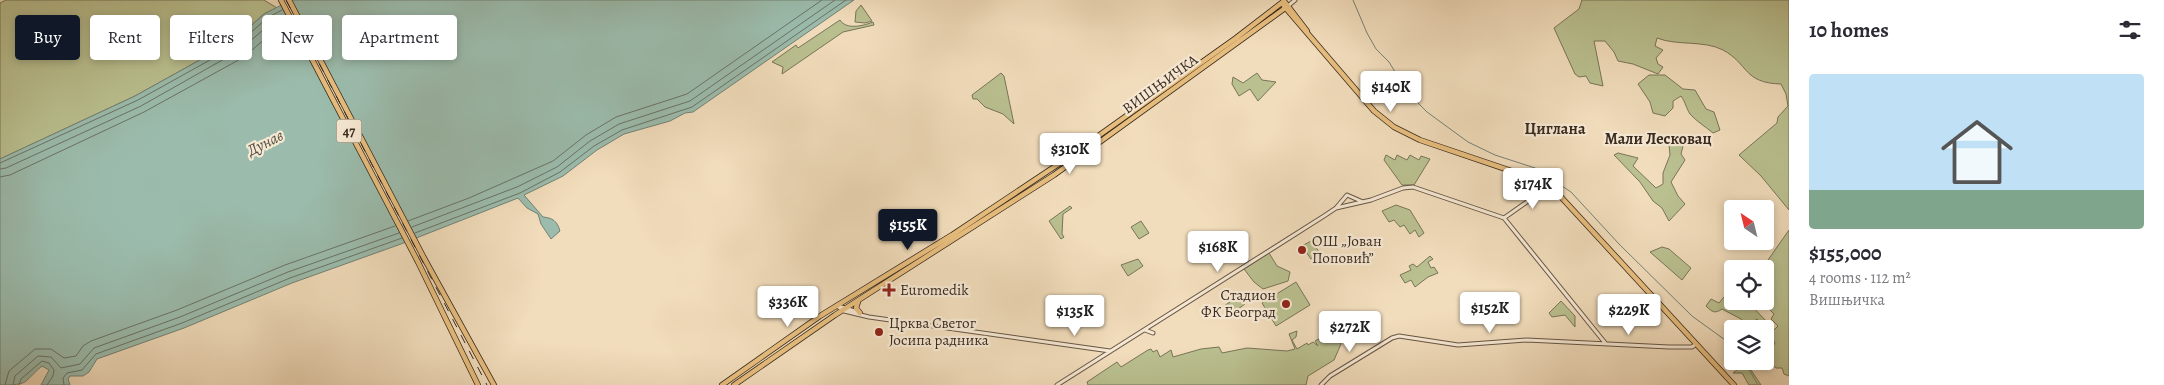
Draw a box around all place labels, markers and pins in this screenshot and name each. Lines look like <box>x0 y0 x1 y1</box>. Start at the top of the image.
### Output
pin: $140K <box>1356 70 1426 113</box>
pin: $310K <box>1035 132 1105 175</box>
pin: $174K <box>1498 168 1568 210</box>
pin: $155K <box>873 208 943 251</box>
pin: $168K <box>1183 230 1253 273</box>
place label: ОШ „Јован Поповић” <box>1312 231 1382 268</box>
marker: ОШ „Јован Поповић” <box>1296 244 1308 256</box>
place label: Euromedik <box>900 280 969 300</box>
marker: Euromedik <box>882 283 896 297</box>
place label: Стадион ФК Београд <box>1201 285 1276 322</box>
pin: $336K <box>753 286 823 328</box>
pin: $152K <box>1455 292 1525 334</box>
pin: $135K <box>1040 294 1110 337</box>
pin: $229K <box>1594 294 1664 336</box>
marker: Стадион ФК Београд <box>1280 298 1292 310</box>
pin: $272K <box>1315 310 1385 353</box>
place label: Црква Светог Јосипа радника <box>889 313 989 350</box>
marker: Црква Светог Јосипа радника <box>873 326 885 338</box>

